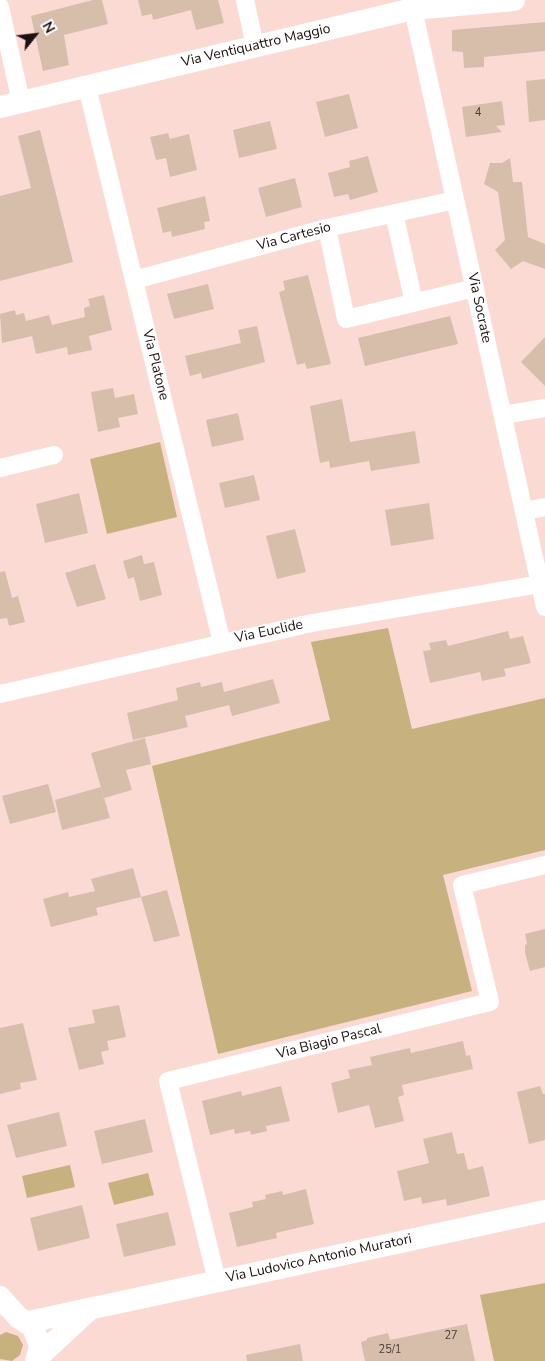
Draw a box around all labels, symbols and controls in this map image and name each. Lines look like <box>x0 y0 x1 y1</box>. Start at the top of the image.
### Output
north arrow <box>10 10 60 60</box>
text: N <box>38 18 59 37</box>
street label: Via Ventiquattro Maggio <box>180 21 332 71</box>
house number: 4 <box>475 106 481 120</box>
street label: Via Cartesio <box>255 219 333 255</box>
street label: Via Socrate <box>463 271 495 345</box>
street label: Via Platone <box>138 328 172 402</box>
street label: Via Euclide <box>233 617 305 647</box>
street label: Via Biagio Pascal <box>275 1021 383 1063</box>
street label: Via Ludovico Antonio Muratori <box>224 1231 414 1287</box>
house number: 27 <box>444 1329 458 1343</box>
house number: 25/1 <box>379 1343 401 1357</box>

